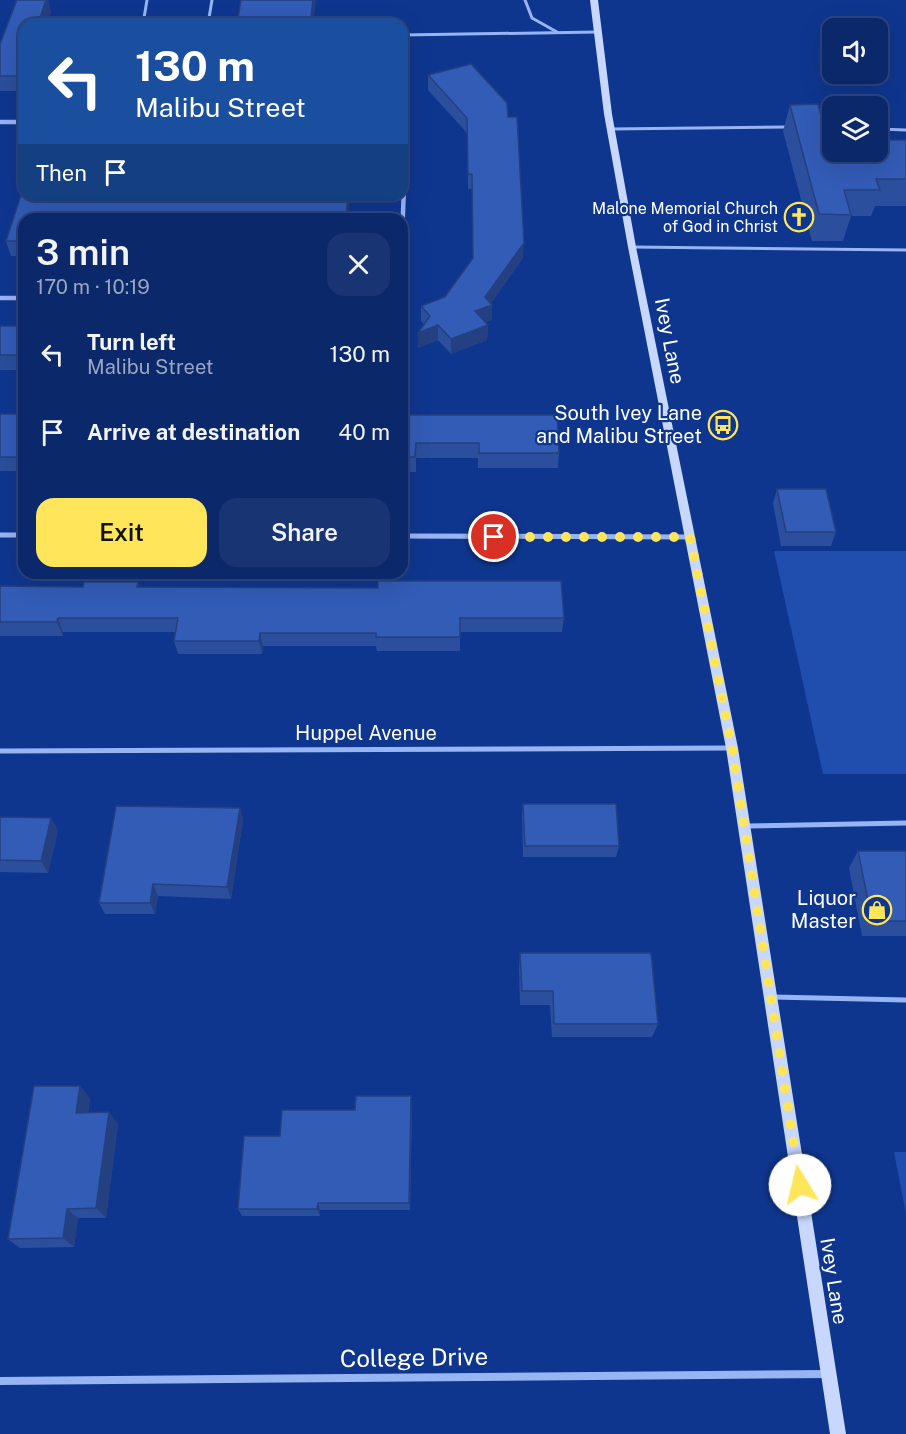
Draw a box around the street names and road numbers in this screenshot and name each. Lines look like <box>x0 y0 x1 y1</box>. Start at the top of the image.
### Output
street label: Ivey Lane <box>650 296 690 386</box>
street label: Huppel Avenue <box>295 721 437 745</box>
street label: Ivey Lane <box>815 1236 853 1326</box>
street label: College Drive <box>340 1342 488 1372</box>

